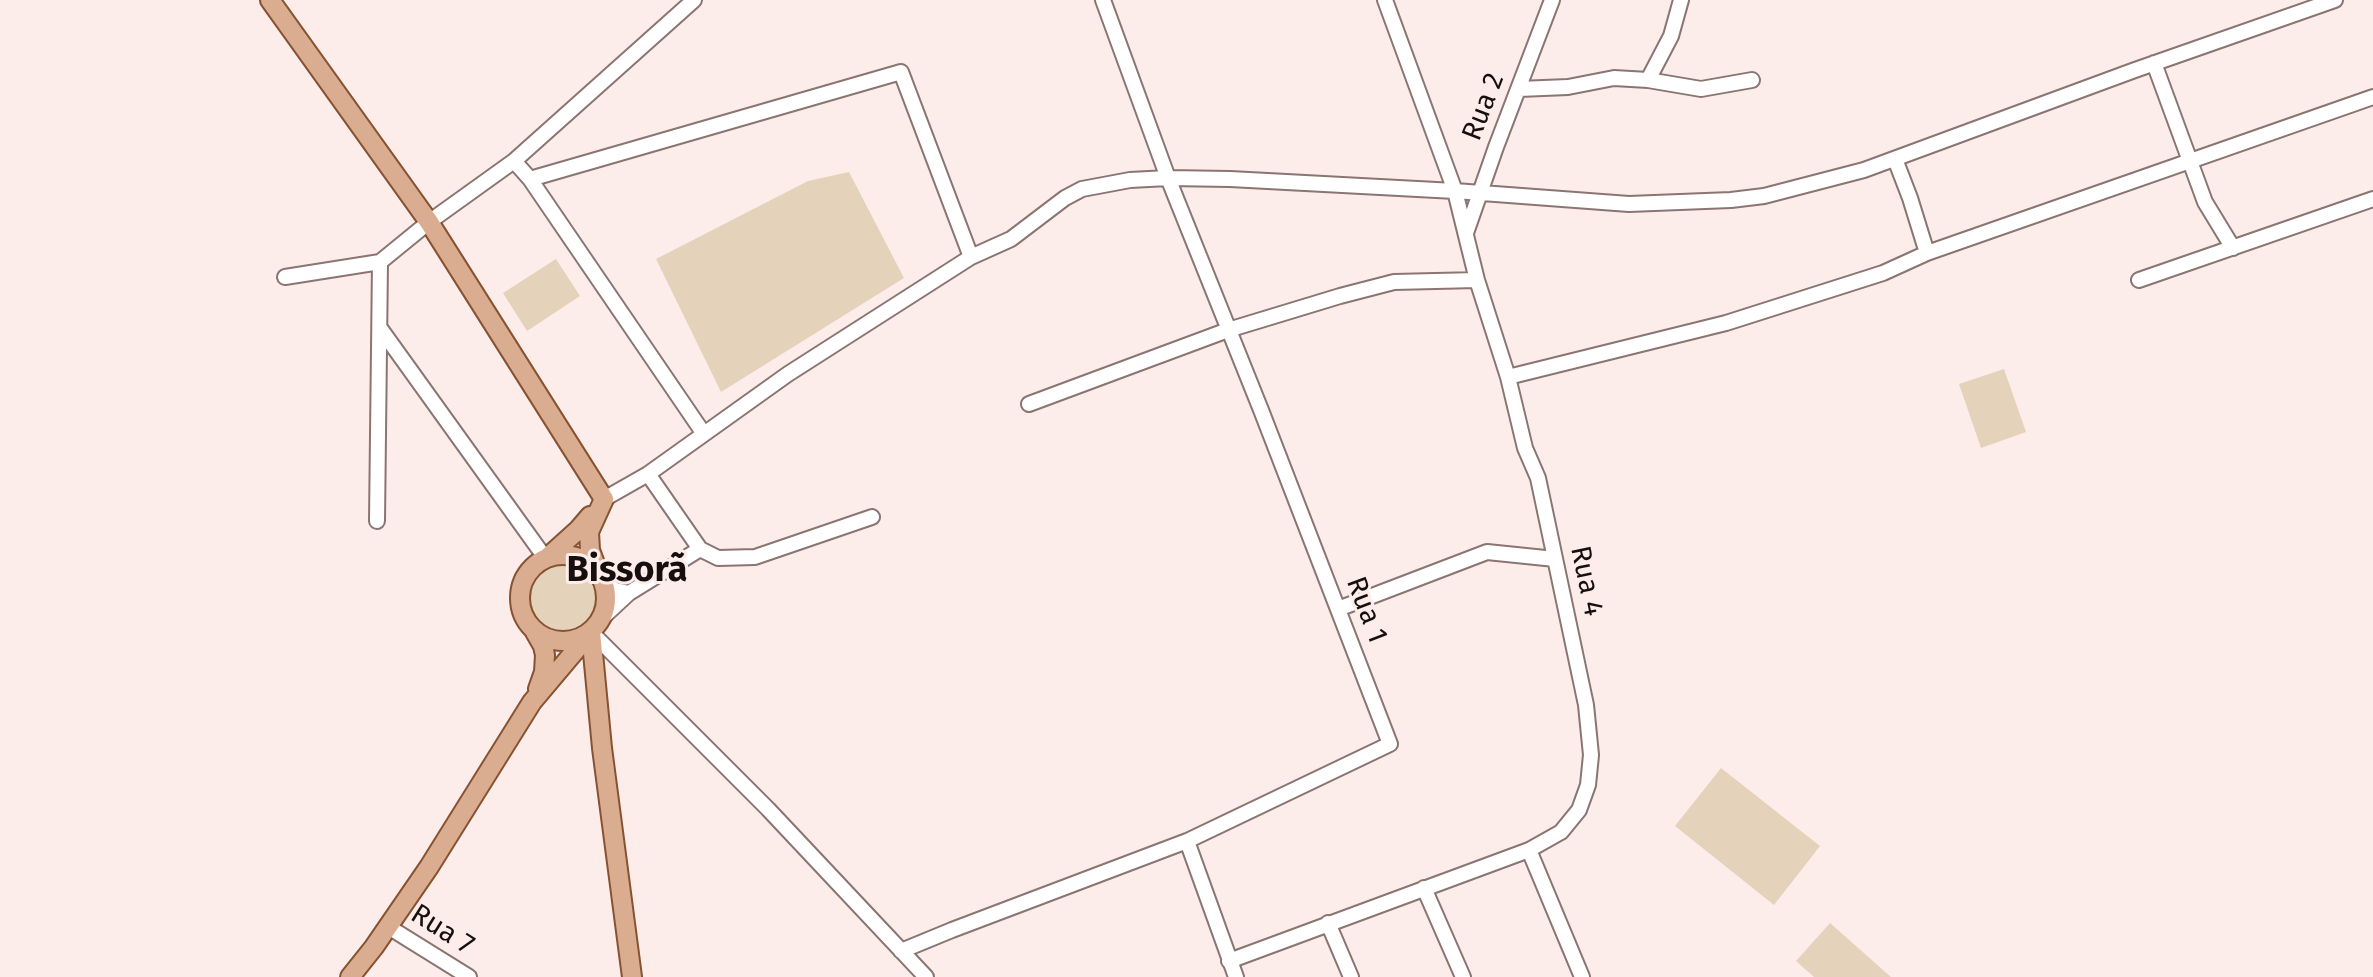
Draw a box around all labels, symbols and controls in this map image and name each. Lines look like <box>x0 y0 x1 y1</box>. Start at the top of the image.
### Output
street label: Rua 2 <box>1456 68 1512 146</box>
street label: Rua 4 <box>1562 543 1610 619</box>
district label: Bissorã <box>567 549 687 593</box>
street label: Rua 1 <box>1338 572 1394 648</box>
street label: Rua 7 <box>404 898 480 962</box>

